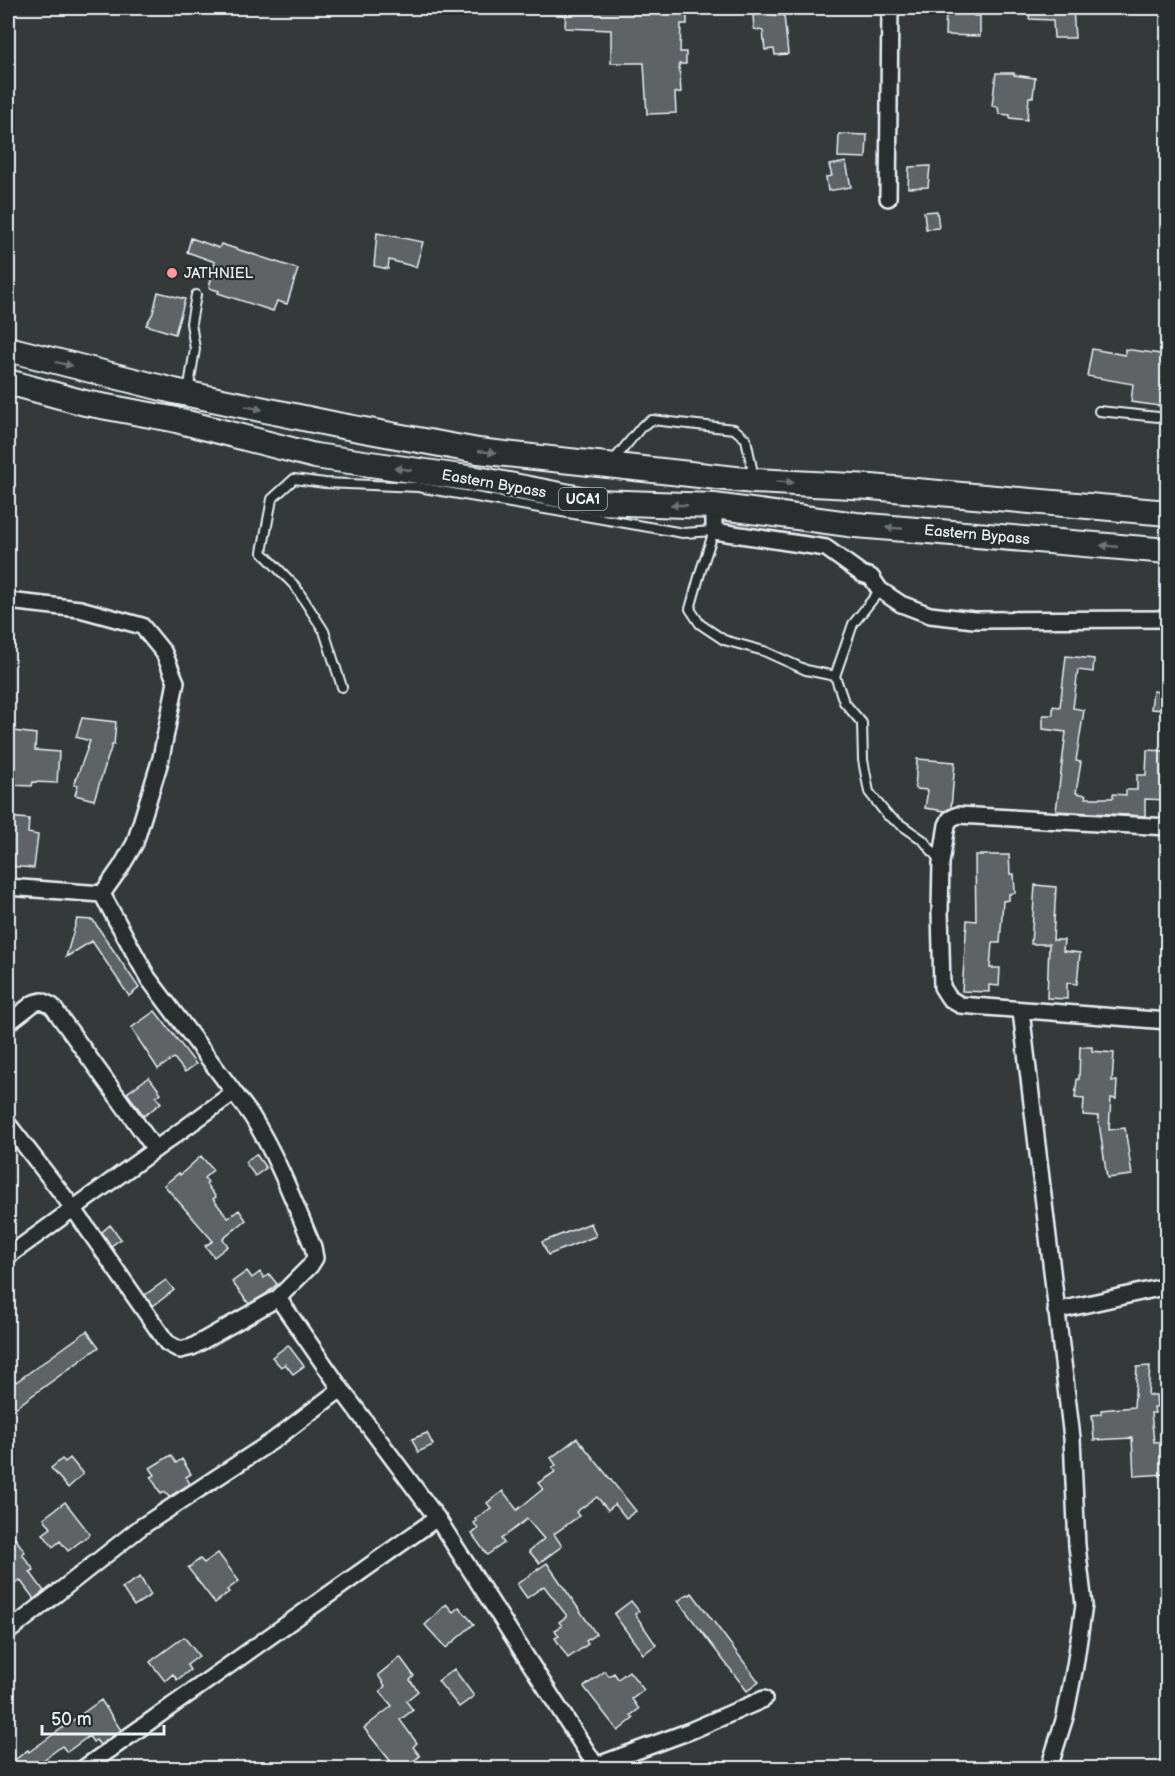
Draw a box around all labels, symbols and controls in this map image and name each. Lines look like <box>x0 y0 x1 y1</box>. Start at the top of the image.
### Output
place label: JATHNIEL <box>184 264 254 283</box>
marker: JATHNIEL <box>165 266 179 280</box>
one-way arrow <box>55 359 73 369</box>
one-way arrow <box>245 403 263 413</box>
one-way arrow <box>478 447 497 456</box>
one-way arrow <box>394 465 413 474</box>
street label: Eastern Bypass <box>440 465 548 503</box>
one-way arrow <box>776 477 795 486</box>
road number: UCA1 <box>559 488 607 510</box>
one-way arrow <box>670 500 689 509</box>
street label: Eastern Bypass <box>923 521 1031 549</box>
one-way arrow <box>884 524 903 533</box>
one-way arrow <box>1100 541 1119 551</box>
scale bar <box>42 1698 164 1736</box>
text: 50 m <box>51 1709 92 1730</box>

